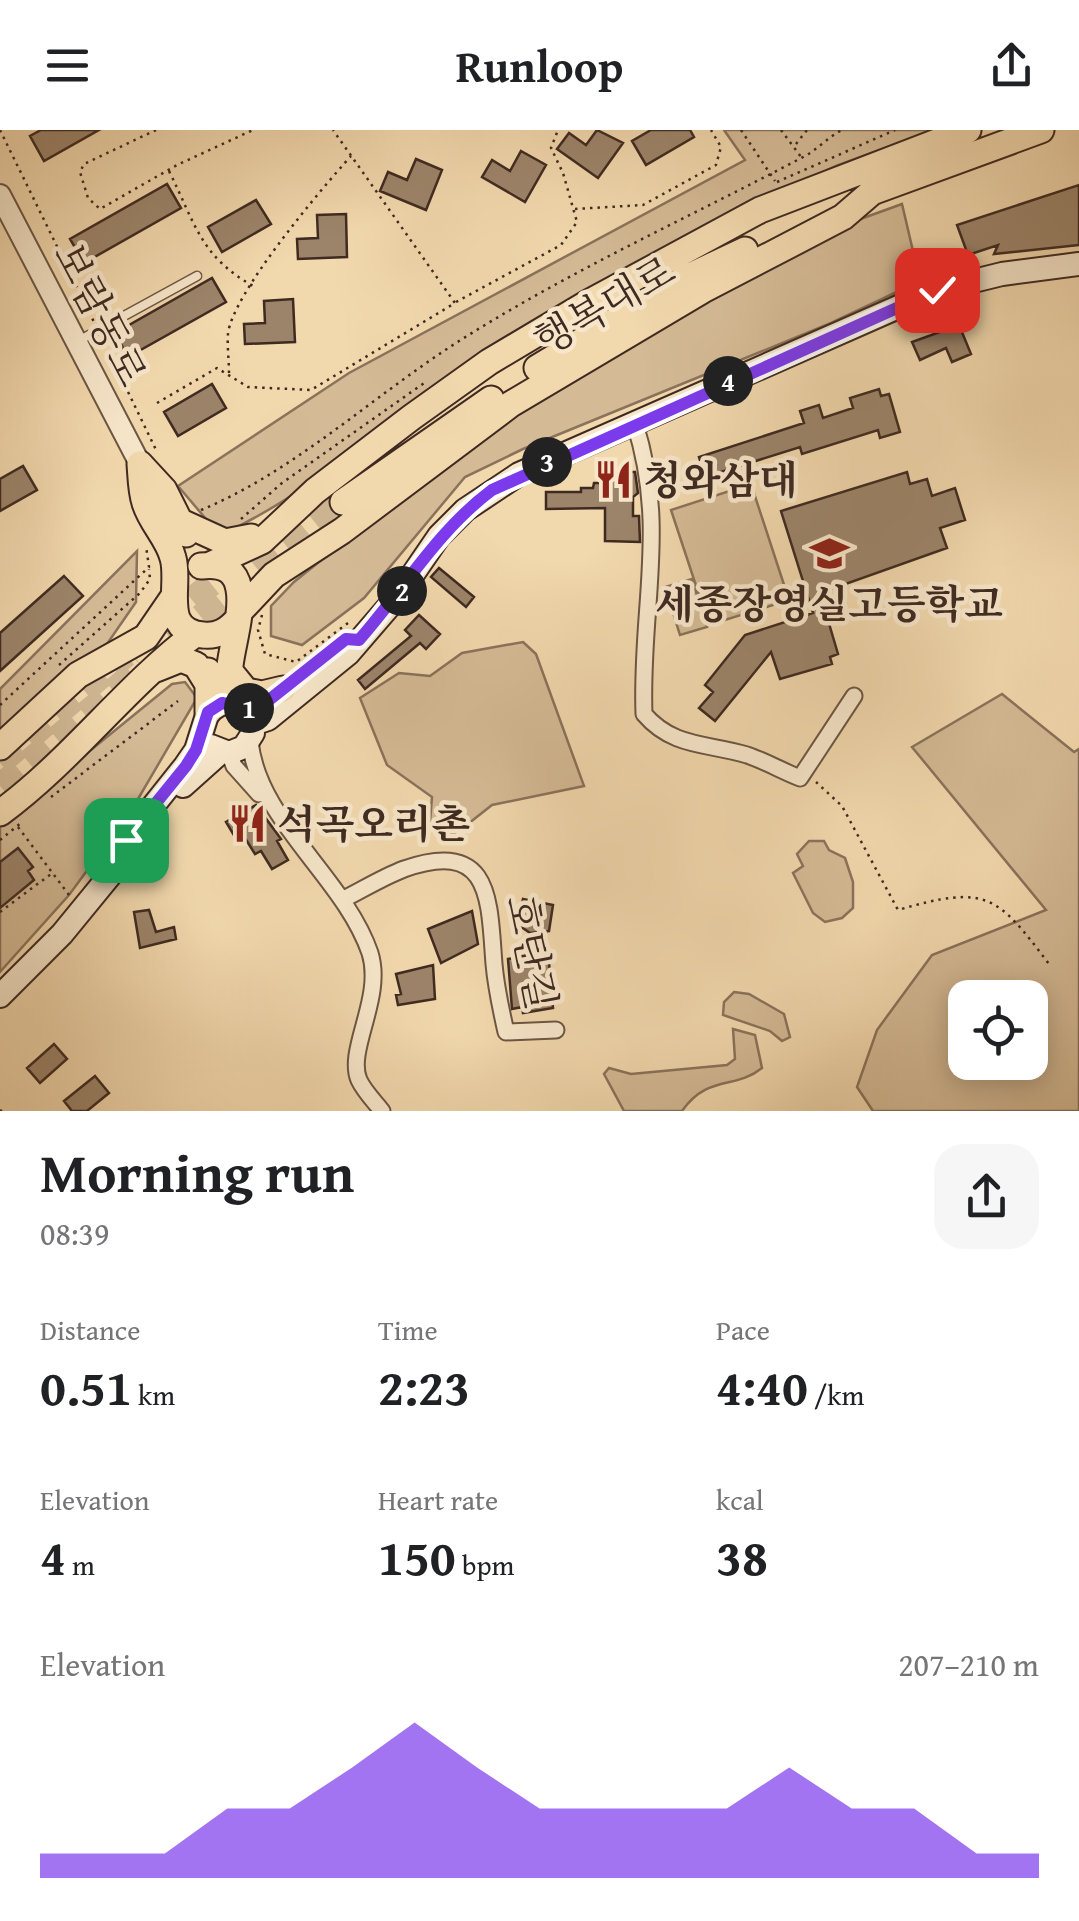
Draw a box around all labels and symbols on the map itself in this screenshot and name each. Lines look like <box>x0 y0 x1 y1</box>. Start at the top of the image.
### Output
street label: 보람동로 <box>40 232 162 396</box>
street label: 행복대로 <box>522 241 686 369</box>
pin <box>895 248 980 333</box>
pin: 4 <box>703 356 753 406</box>
pin: 3 <box>522 437 572 487</box>
place label: 청와삼대 <box>643 450 798 509</box>
restaurant icon: 청와삼대 <box>592 458 634 500</box>
school or university icon: 세종장영실고등학교 <box>808 532 850 574</box>
pin: 2 <box>377 566 427 616</box>
place label: 세종장영실고등학교 <box>655 574 1003 633</box>
pin: 1 <box>224 683 274 733</box>
place label: 석곡오리촌 <box>277 794 470 853</box>
pin <box>84 798 169 883</box>
restaurant icon: 석곡오리촌 <box>226 802 268 844</box>
street label: 호탄길 <box>492 889 572 1015</box>

